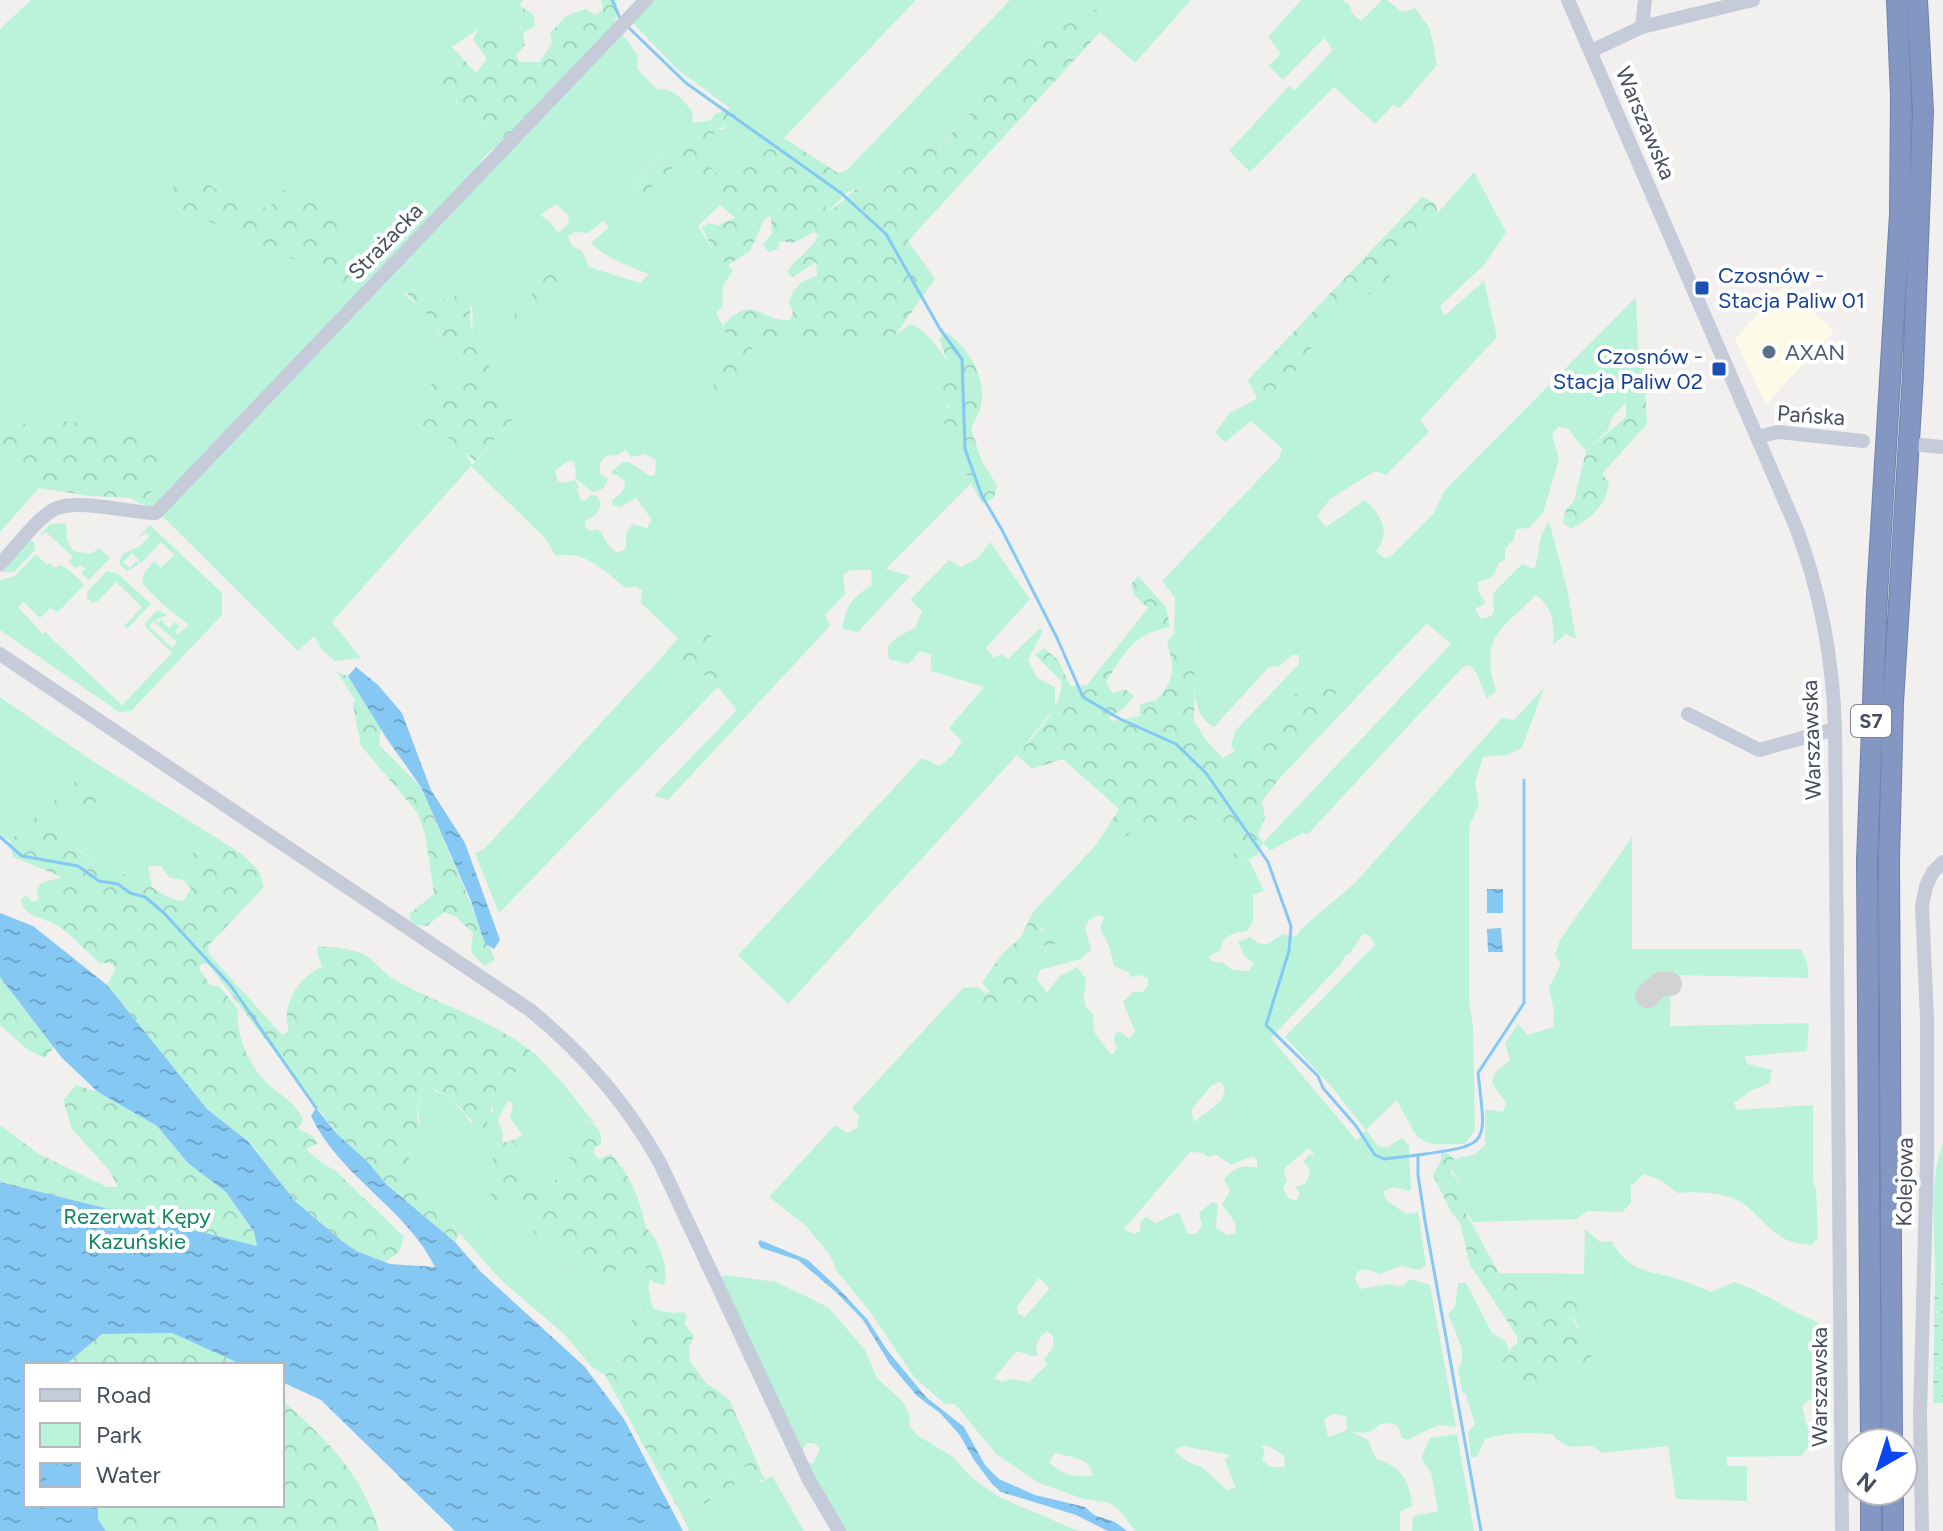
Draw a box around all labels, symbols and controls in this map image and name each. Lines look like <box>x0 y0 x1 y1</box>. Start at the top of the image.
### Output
street label: Warszawska <box>1610 63 1681 184</box>
street label: Strażacka <box>342 197 428 285</box>
place label: Czosnów - Stacja Paliw 01 <box>1718 262 1865 314</box>
marker: Czosnów - Stacja Paliw 01 <box>1693 279 1711 297</box>
place label: AXAN <box>1785 339 1845 366</box>
place label: Czosnów - Stacja Paliw 02 <box>1553 343 1703 395</box>
marker: AXAN <box>1760 343 1778 361</box>
marker: Czosnów - Stacja Paliw 02 <box>1710 360 1728 378</box>
street label: Pańska <box>1776 400 1846 431</box>
street label: Warszawska <box>1796 679 1827 800</box>
road number: S7 <box>1851 705 1891 737</box>
street label: Kolejowa <box>1890 1137 1919 1227</box>
park label: Rezerwat Kępy Kazuńskie <box>63 1203 211 1255</box>
street label: Warszawska <box>1806 1327 1833 1447</box>
legend <box>24 1363 284 1507</box>
text: Road <box>96 1380 151 1409</box>
text: Park <box>96 1420 142 1449</box>
north arrow <box>1839 1427 1919 1507</box>
text: Water <box>96 1460 161 1489</box>
text: N <box>1852 1466 1882 1498</box>

